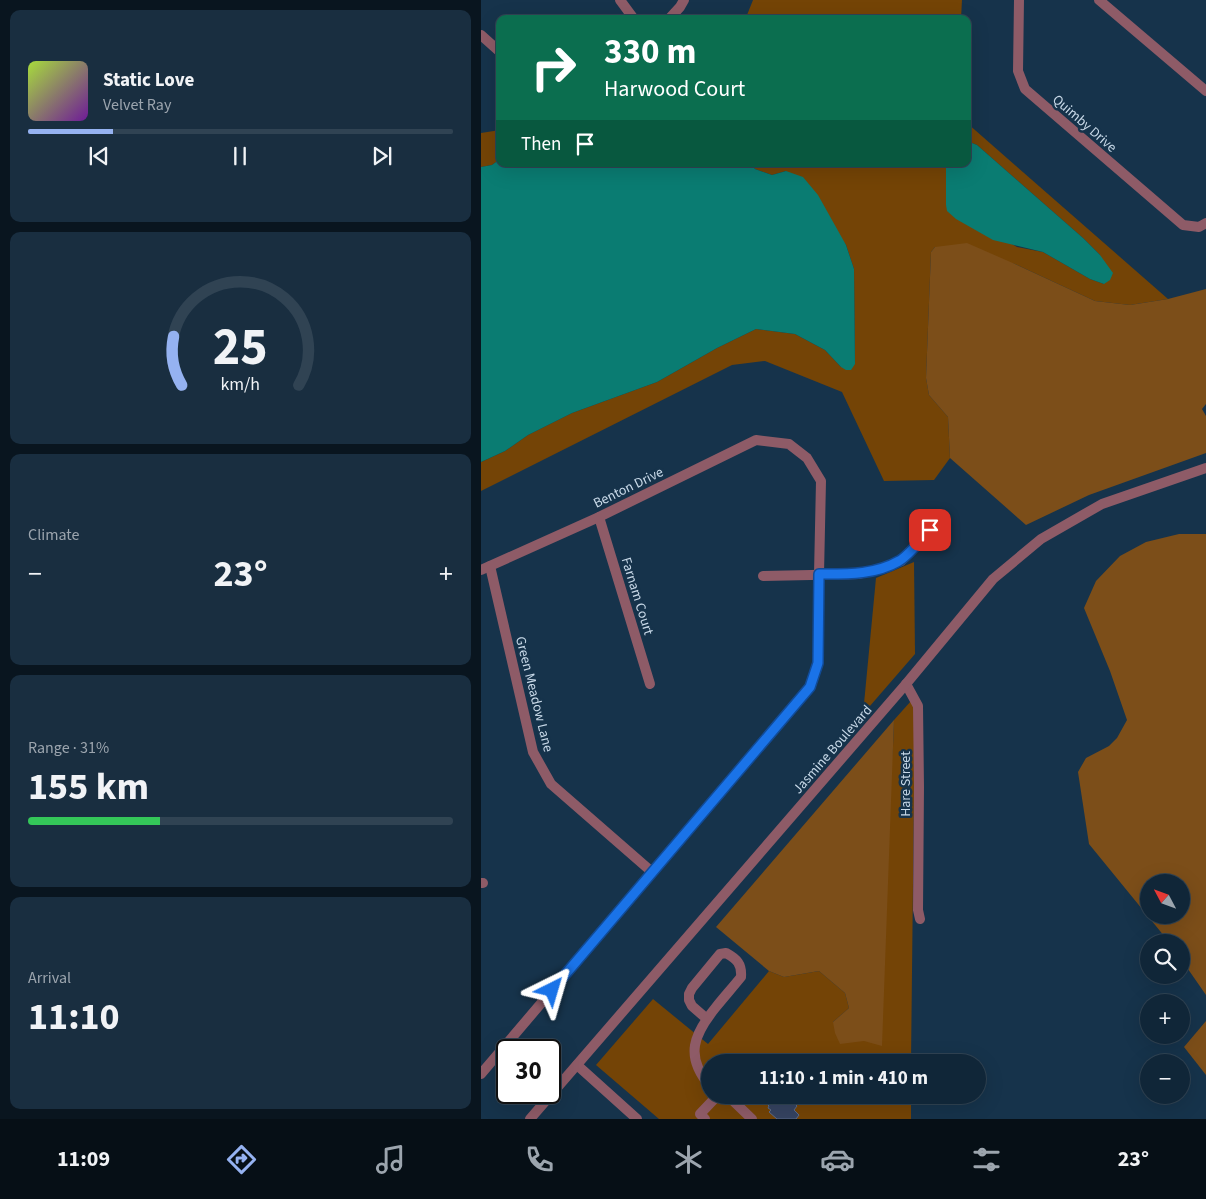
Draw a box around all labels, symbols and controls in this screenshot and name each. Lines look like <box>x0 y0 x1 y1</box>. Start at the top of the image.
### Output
text: 330 m <box>604 27 696 77</box>
icon: right <box>521 35 586 100</box>
text: Static Love <box>103 67 194 94</box>
text: Harwood Court <box>604 73 745 105</box>
street label: Quimby Drive <box>1048 90 1121 157</box>
text: Velvet Ray <box>103 94 171 116</box>
icon: arrive <box>571 130 599 158</box>
text: Then <box>521 131 561 158</box>
icon: previous <box>85 142 113 170</box>
icon: pause <box>226 142 254 170</box>
icon: next <box>368 142 396 170</box>
text: 25 <box>213 311 268 385</box>
text: km/h <box>221 372 260 397</box>
street label: Benton Drive <box>590 462 667 513</box>
pin <box>909 509 951 551</box>
icon: arrive <box>916 516 944 544</box>
text: Climate <box>28 524 79 546</box>
text: 23° <box>214 547 268 601</box>
text: − <box>28 554 42 594</box>
text: + <box>439 554 453 594</box>
street label: Farnam Court <box>616 555 658 638</box>
street label: Green Meadow Lane <box>510 634 558 754</box>
street label: Jasmine Boulevard <box>788 701 877 798</box>
text: Range · 31% <box>28 737 109 759</box>
street label: Hare Street <box>896 751 916 817</box>
text: 155 km <box>28 760 149 814</box>
north arrow <box>1140 874 1190 924</box>
map controls <box>1140 874 1190 1104</box>
button: search <box>1140 934 1190 984</box>
position arrow <box>525 963 577 1015</box>
text: Arrival <box>28 967 71 989</box>
text: 11:10 <box>28 990 120 1044</box>
button: + <box>1140 994 1190 1044</box>
speed limit sign: 30 <box>496 1039 561 1104</box>
button: − <box>1140 1054 1190 1104</box>
text: 11:10 · 1 min · 410 m <box>759 1065 928 1092</box>
icon: directions <box>224 1142 259 1177</box>
icon: music <box>373 1142 408 1177</box>
icon: phone <box>522 1142 557 1177</box>
icon: climate <box>671 1142 706 1177</box>
icon: car <box>820 1142 855 1177</box>
icon: filters <box>969 1142 1004 1177</box>
text: 11:09 <box>57 1143 110 1175</box>
text: 23° <box>1118 1143 1149 1175</box>

